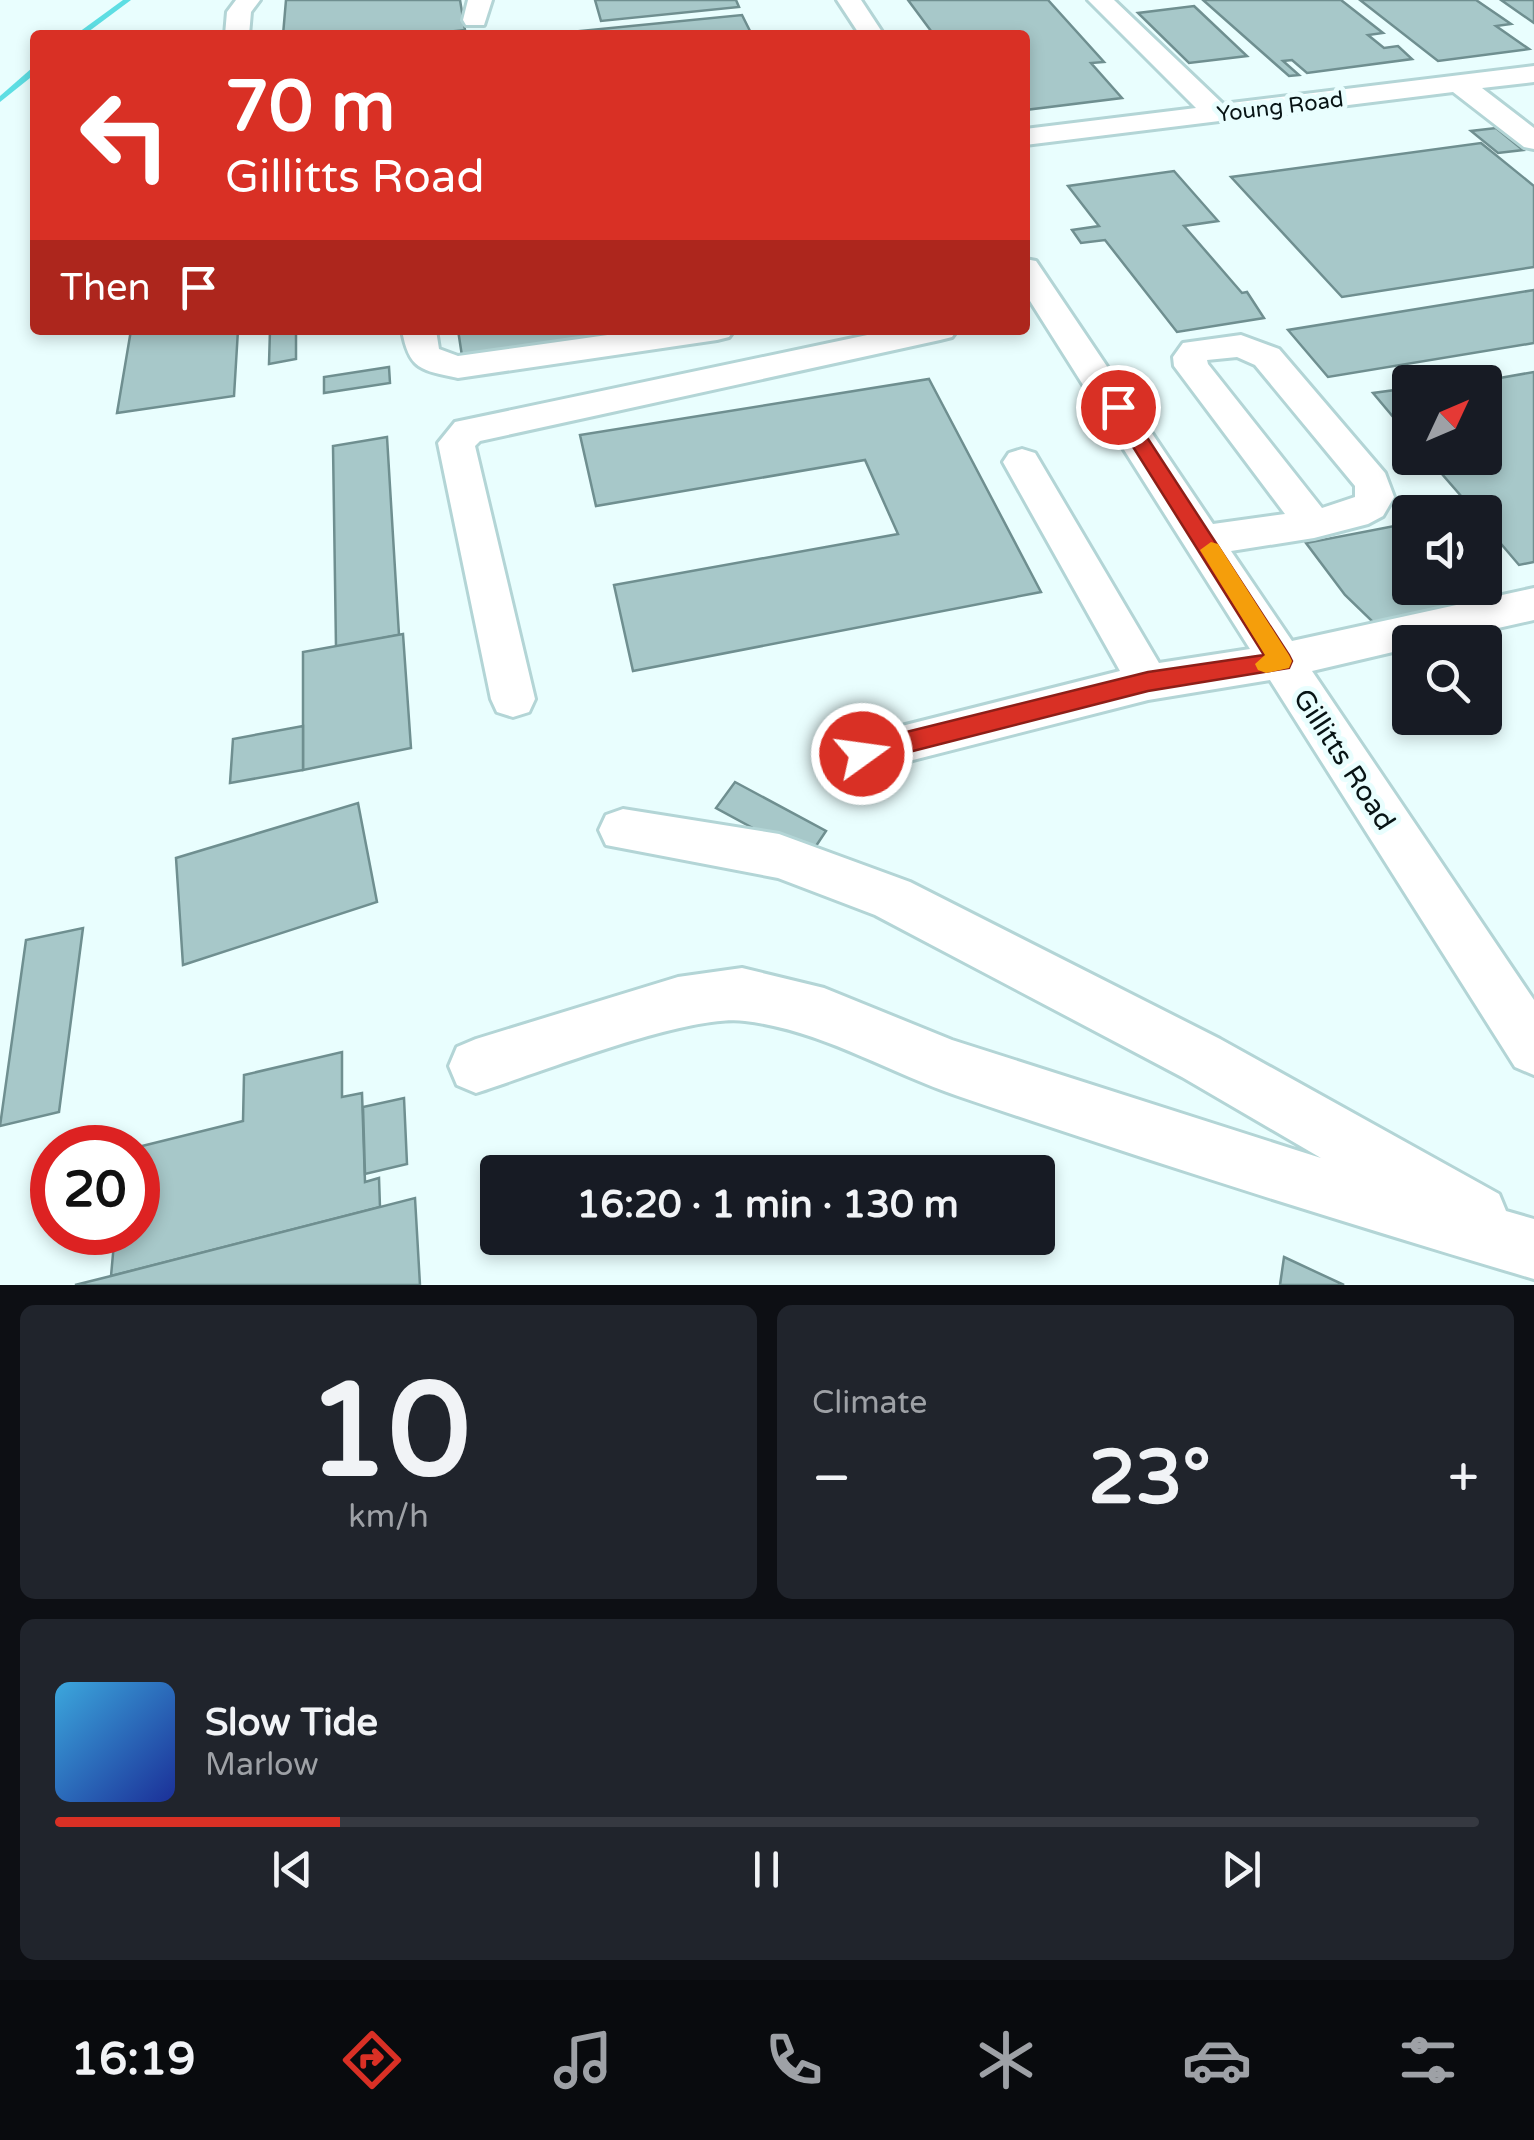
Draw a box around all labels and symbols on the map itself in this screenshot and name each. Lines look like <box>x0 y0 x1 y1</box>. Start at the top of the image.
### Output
street label: Young Road <box>1215 86 1345 128</box>
pin <box>1076 365 1161 450</box>
north arrow <box>1392 365 1502 475</box>
street label: Gillitts Road <box>1286 683 1402 837</box>
position arrow <box>810 702 914 806</box>
speed limit sign: 20 <box>30 1125 160 1255</box>

